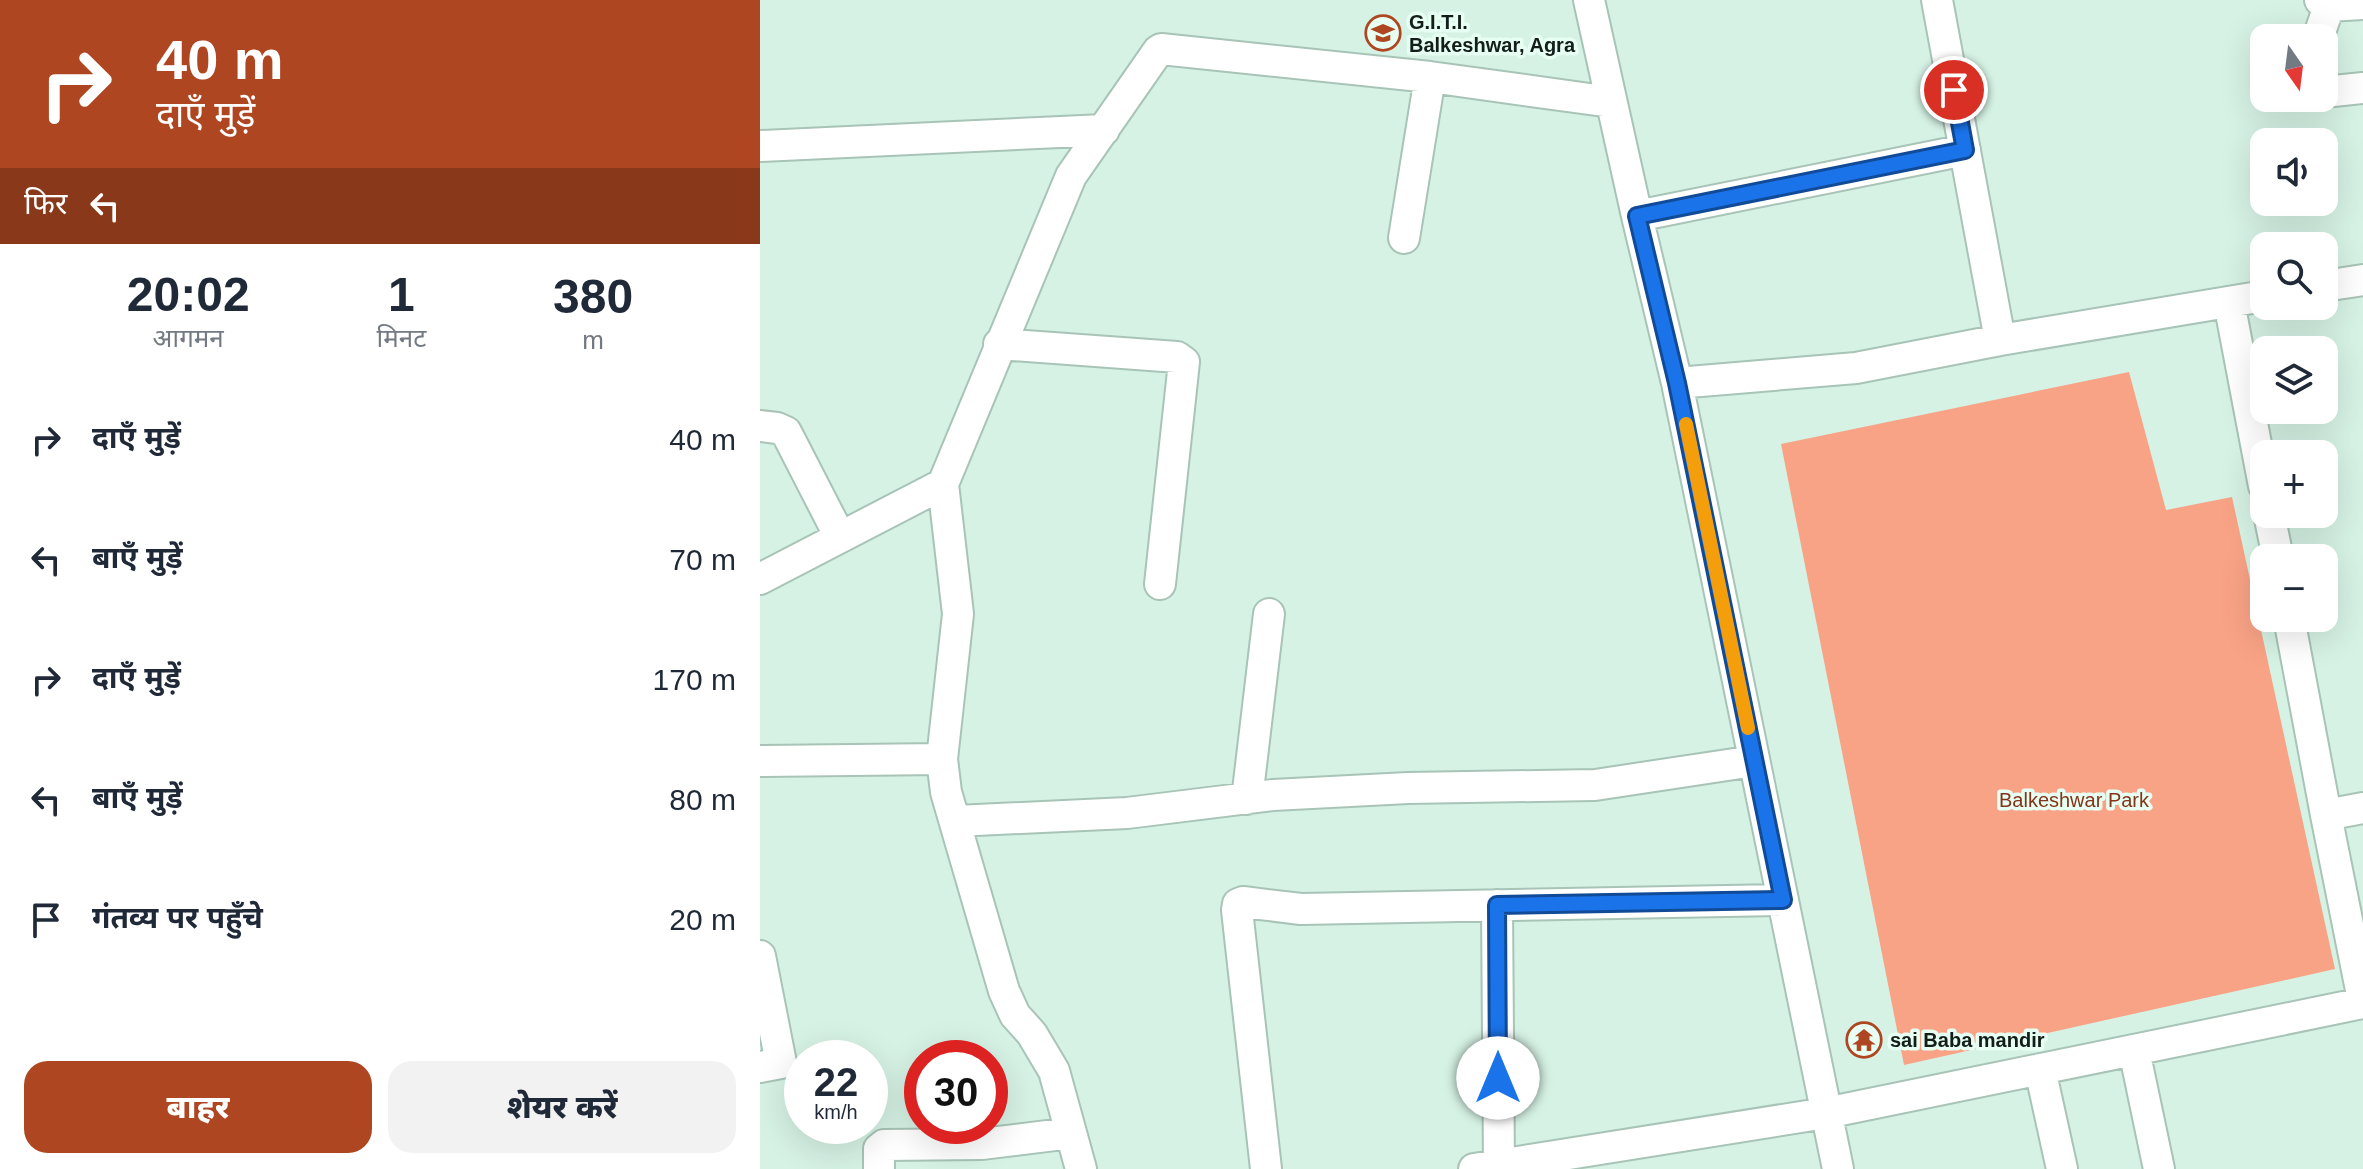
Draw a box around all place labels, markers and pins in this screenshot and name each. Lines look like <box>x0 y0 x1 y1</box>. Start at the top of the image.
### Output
place label: G.I.T.I. Balkeshwar, Agra <box>1409 11 1576 56</box>
school or university icon: G.I.T.I. Balkeshwar, Agra <box>1364 14 1402 52</box>
pin <box>1920 56 1988 124</box>
temple icon: sai Baba mandir <box>1845 1021 1883 1059</box>
place label: sai Baba mandir <box>1890 1029 2045 1051</box>

